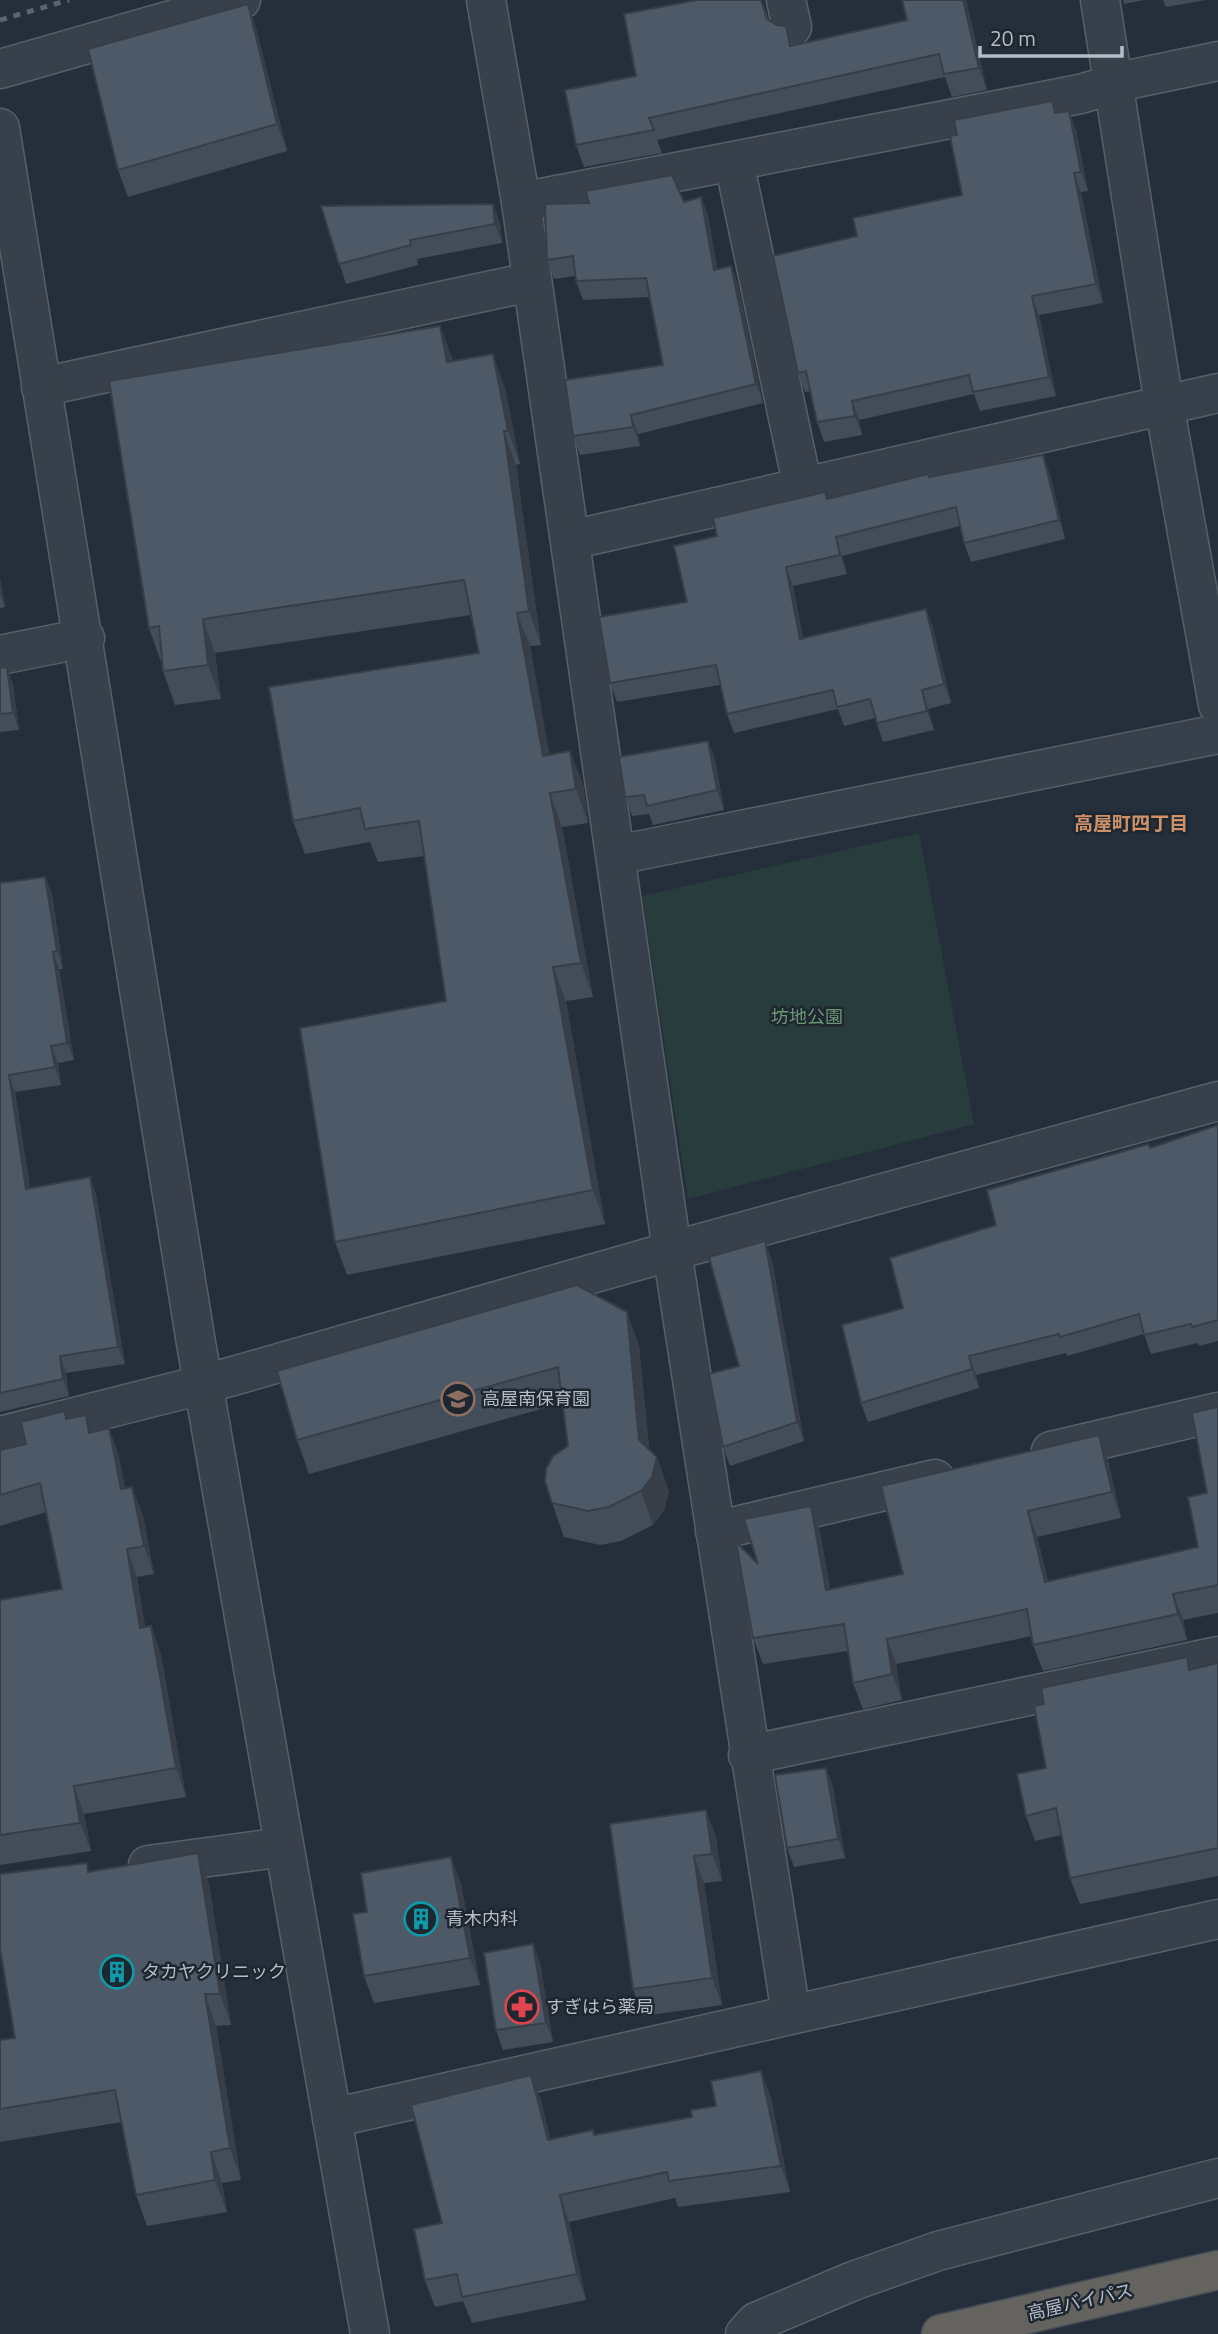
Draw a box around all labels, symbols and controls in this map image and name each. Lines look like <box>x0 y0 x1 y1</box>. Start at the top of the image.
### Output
scale bar <box>980 14 1122 58</box>
text: 20 m <box>990 22 1036 54</box>
district label: 高屋町四丁目 <box>1074 808 1188 837</box>
park label: 坊地公園 <box>771 1003 843 1030</box>
school or university icon: 高屋南保育園 <box>439 1380 477 1418</box>
place label: 高屋南保育園 <box>482 1385 590 1412</box>
building icon: 青木内科 <box>402 1900 440 1938</box>
place label: 青木内科 <box>446 1905 518 1932</box>
building icon: タカヤクリニック <box>98 1953 136 1991</box>
place label: タカヤクリニック <box>142 1958 286 1985</box>
pharmacy icon: すぎはら薬局 <box>503 1988 541 2026</box>
place label: すぎはら薬局 <box>546 1993 654 2020</box>
street label: 高屋バイパス <box>1024 2276 1135 2327</box>

